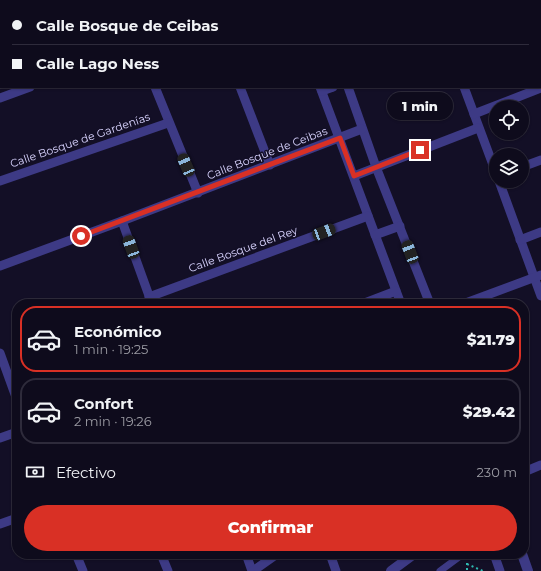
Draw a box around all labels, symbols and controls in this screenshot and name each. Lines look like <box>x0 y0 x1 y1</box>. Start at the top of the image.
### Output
text: Calle Bosque de Ceibas <box>36 16 219 35</box>
text: Calle Lago Ness <box>36 54 159 73</box>
callout: 1 min <box>387 92 453 120</box>
text: 1 min <box>402 98 438 114</box>
map controls <box>489 100 529 188</box>
button: locate <box>489 100 529 140</box>
street label: Calle Bosque de Gardenías <box>8 109 152 171</box>
street label: Calle Bosque de Ceibas <box>205 123 330 182</box>
route end <box>411 141 429 159</box>
button: layers <box>489 148 529 188</box>
car <box>176 152 196 178</box>
car <box>311 222 337 242</box>
street label: Calle Bosque del Rey <box>187 223 299 275</box>
route start <box>72 227 90 245</box>
car <box>121 234 141 260</box>
car <box>400 239 420 265</box>
icon: car <box>26 321 62 357</box>
text: Económico <box>74 322 162 341</box>
text: $21.79 <box>467 330 515 349</box>
text: 1 min · 19:25 <box>74 341 148 357</box>
icon: car <box>26 393 62 429</box>
text: Confort <box>74 394 134 413</box>
text: $29.42 <box>463 402 515 421</box>
text: 2 min · 19:26 <box>74 413 152 429</box>
icon: cash <box>24 461 46 483</box>
text: Efectivo <box>56 463 116 482</box>
text: 230 m <box>476 464 517 480</box>
button: Confirmar <box>24 505 517 551</box>

